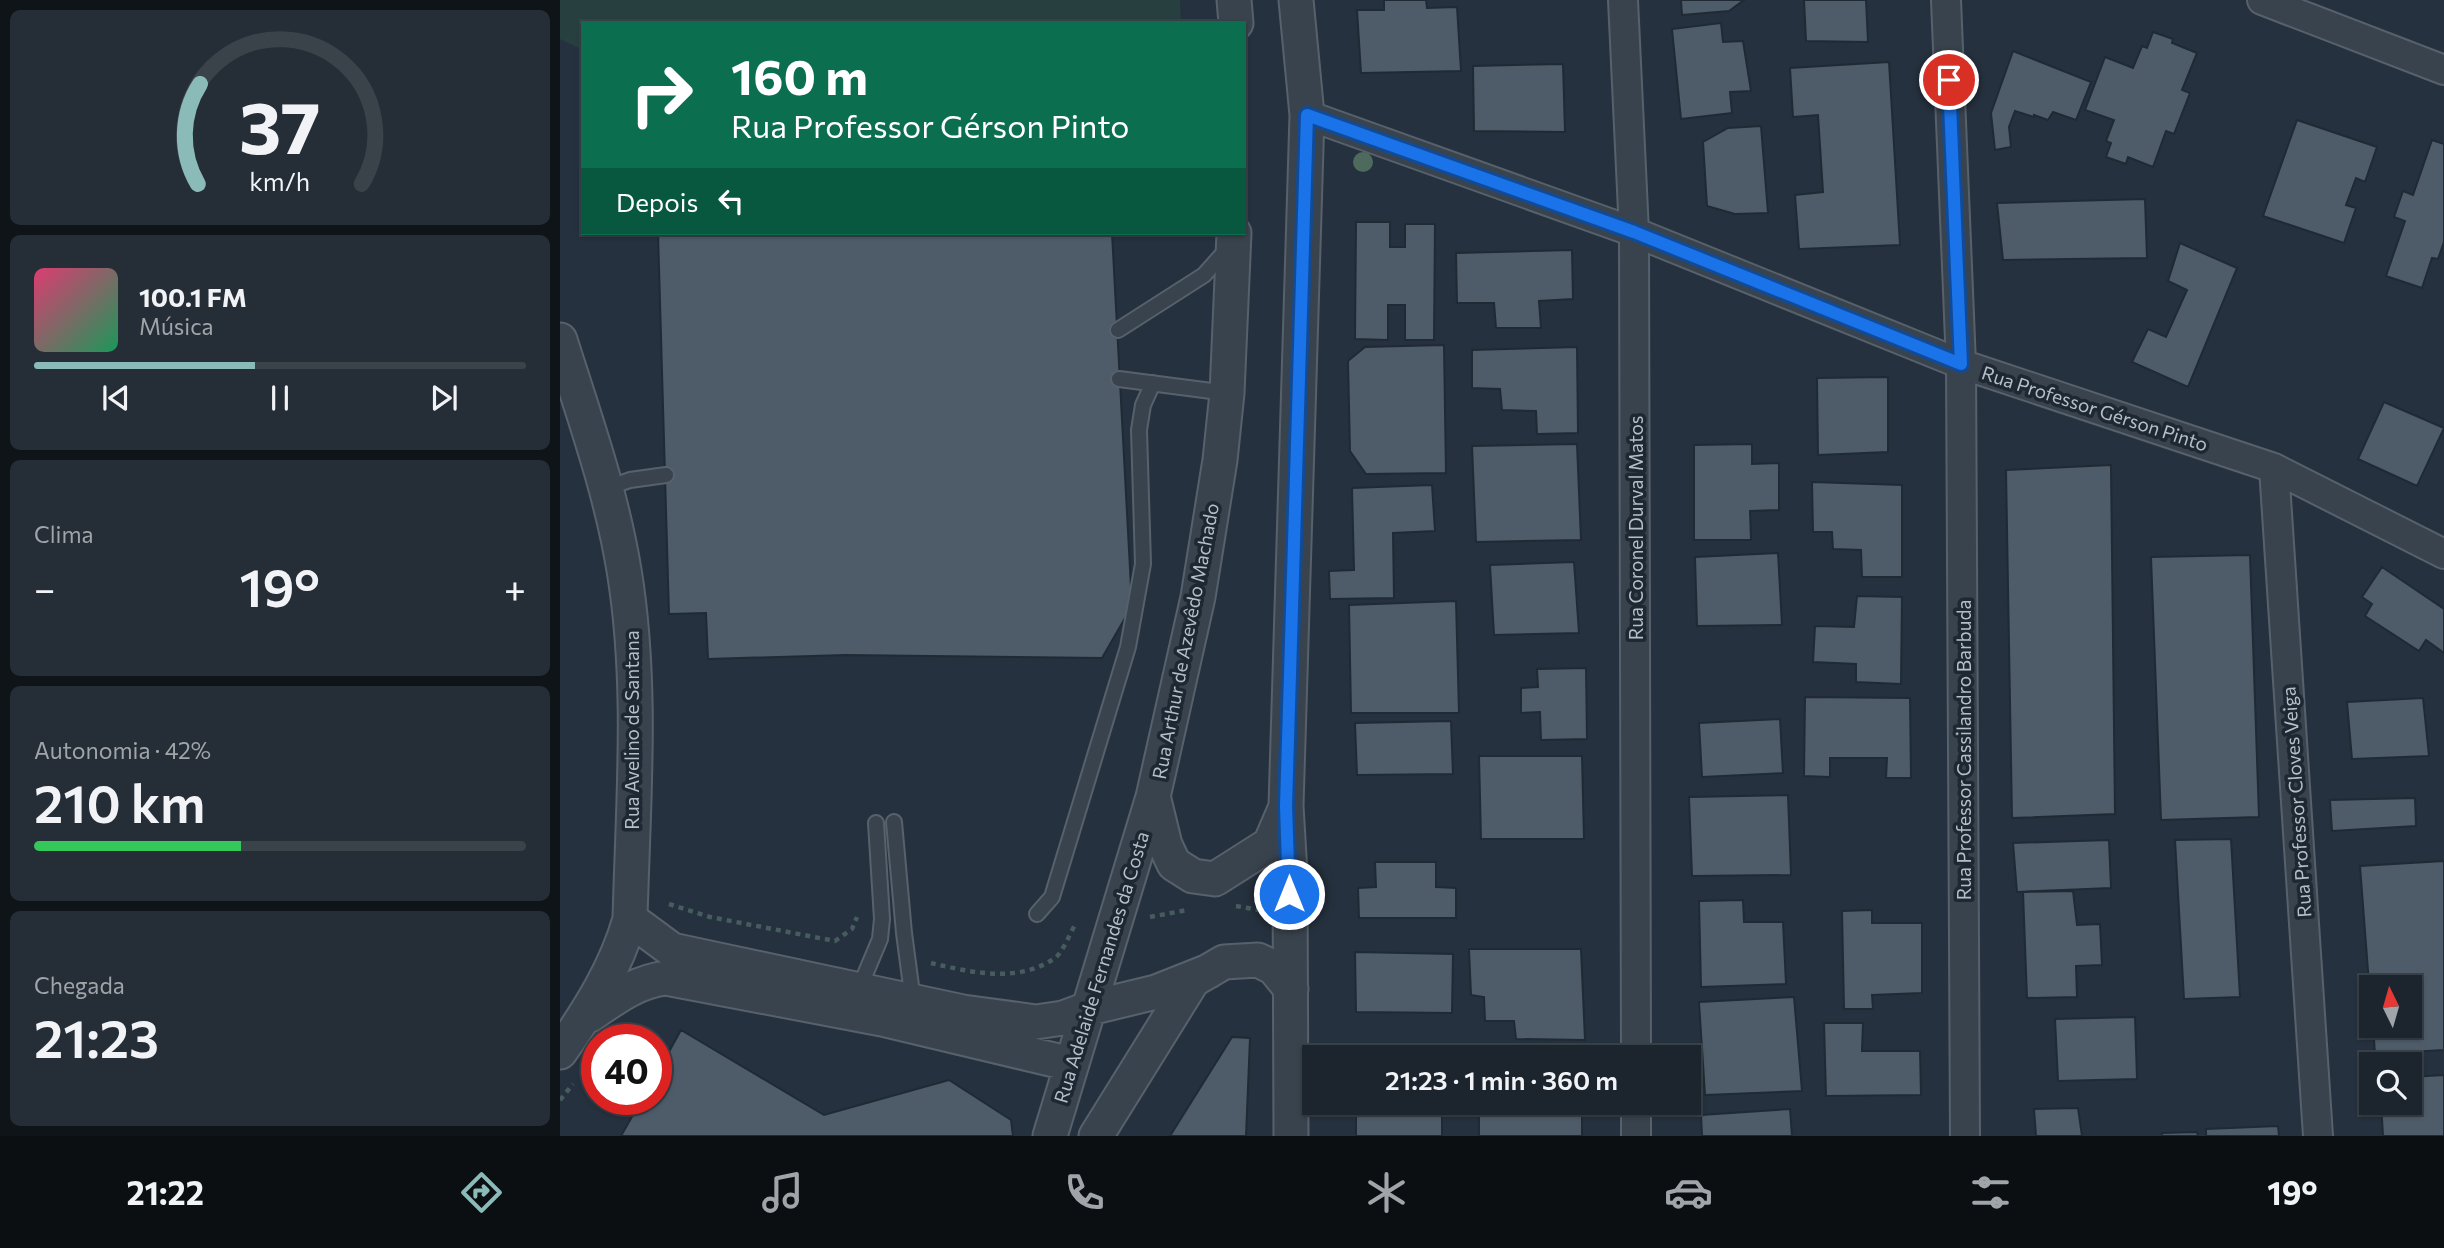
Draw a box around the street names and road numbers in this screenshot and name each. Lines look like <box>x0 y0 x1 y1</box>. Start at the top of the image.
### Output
street label: Rua Professor Gérson Pinto <box>1979 361 2211 455</box>
street label: Rua Coronel Durval Matos <box>1624 416 1647 640</box>
street label: Rua Arthur de Azevêdo Machado <box>1147 501 1223 781</box>
street label: Rua Professor Cassilandro Barbuda <box>1952 600 1975 900</box>
street label: Rua Avelino de Santana <box>620 630 643 830</box>
street label: Rua Professor Cloves Veiga <box>2276 686 2316 918</box>
street label: Rua Adelaide Fernandes da Costa <box>1049 828 1153 1106</box>

